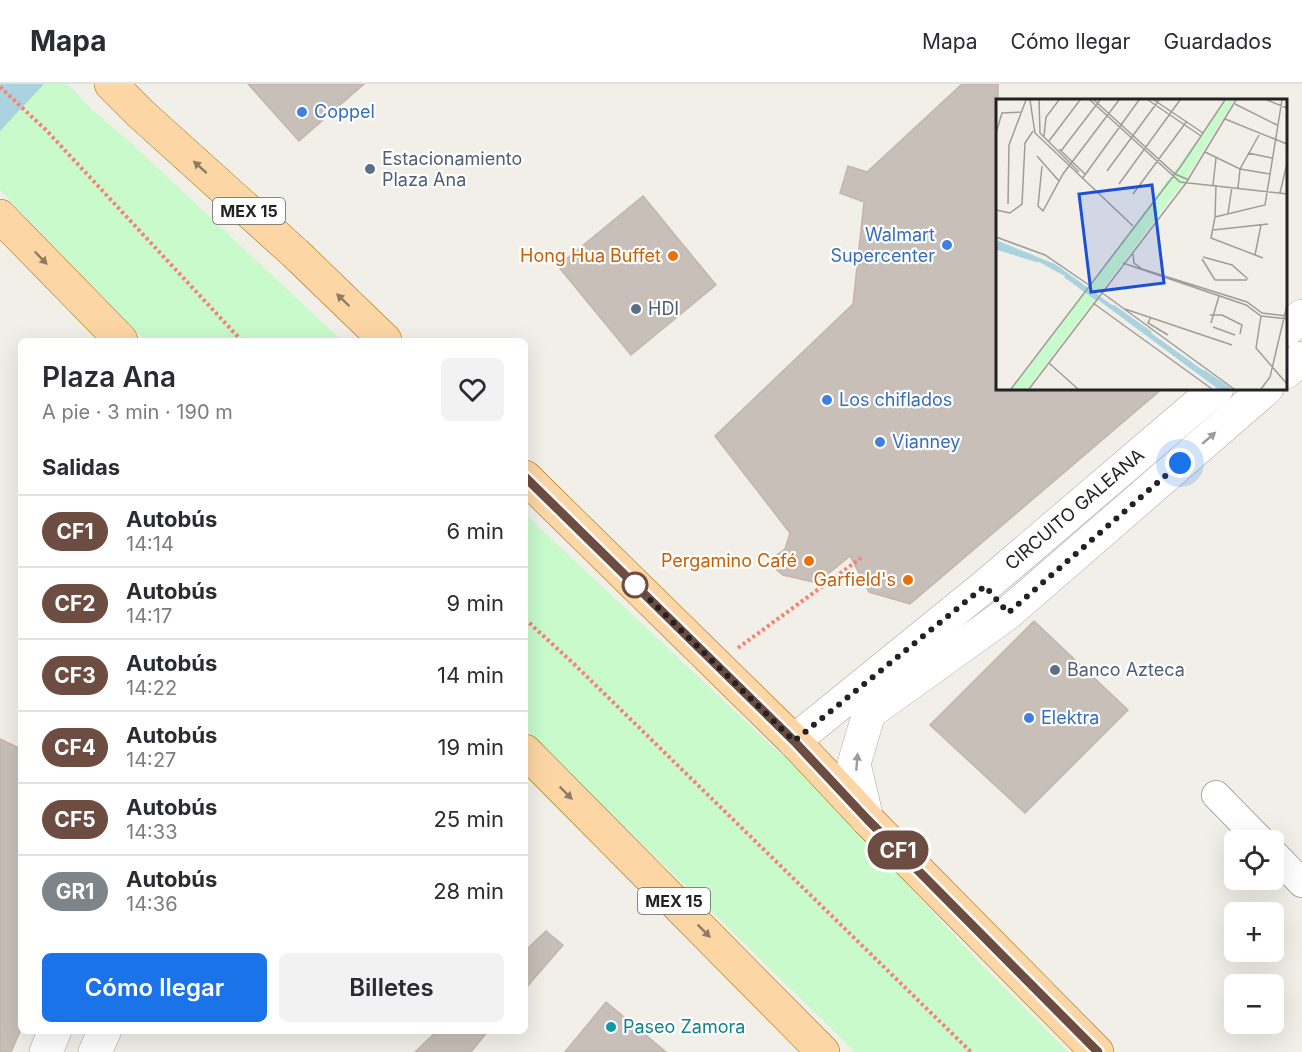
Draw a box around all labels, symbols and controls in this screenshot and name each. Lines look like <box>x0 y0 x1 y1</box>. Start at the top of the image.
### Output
text: Mapa <box>30 24 107 58</box>
text: Mapa <box>922 29 978 54</box>
text: Cómo llegar <box>1011 29 1130 54</box>
text: Guardados <box>1163 29 1272 54</box>
inset map <box>996 99 1287 390</box>
place label: Coppel <box>314 101 375 122</box>
marker: Coppel <box>295 105 309 119</box>
place label: Estacionamiento Plaza Ana <box>382 148 522 190</box>
one-way arrow <box>193 161 208 174</box>
marker: Estacionamiento Plaza Ana <box>363 162 377 176</box>
road number: MEX 15 <box>213 198 285 224</box>
place label: Walmart Supercenter <box>830 224 935 266</box>
marker: Walmart Supercenter <box>940 238 954 252</box>
place label: Hong Hua Buffet <box>520 245 661 266</box>
marker: Hong Hua Buffet <box>666 249 680 263</box>
one-way arrow <box>34 251 48 266</box>
one-way arrow <box>336 293 350 307</box>
place label: HDI <box>648 298 679 319</box>
marker: HDI <box>629 302 643 316</box>
button: heart <box>441 358 504 421</box>
text: Plaza Ana <box>42 360 176 394</box>
place label: Los chiflados <box>839 389 952 410</box>
marker: Los chiflados <box>820 393 834 407</box>
text: A pie · 3 min · 190 m <box>42 400 233 424</box>
place label: Vianney <box>892 431 960 452</box>
one-way arrow <box>1202 431 1217 445</box>
marker: Vianney <box>873 435 887 449</box>
street label: CIRCUITO GALEANA <box>1001 444 1148 574</box>
your location <box>1165 448 1195 478</box>
text: Salidas <box>42 454 120 480</box>
text: Autobús <box>126 506 217 532</box>
text: 6 min <box>447 518 504 544</box>
text: CF1 <box>57 519 93 544</box>
text: 14:14 <box>126 532 174 556</box>
place label: Pergamino Café <box>661 550 797 571</box>
marker: Pergamino Café <box>802 554 816 568</box>
place label: Garfield's <box>814 569 896 590</box>
unlabelled marker <box>622 572 648 598</box>
marker: Garfield's <box>901 573 915 587</box>
text: Autobús <box>126 578 217 604</box>
text: 9 min <box>447 590 504 616</box>
text: CF2 <box>54 591 96 616</box>
text: 14:17 <box>126 604 172 628</box>
text: Autobús <box>126 650 217 676</box>
place label: Banco Azteca <box>1067 659 1185 680</box>
text: 14 min <box>437 662 504 688</box>
text: CF3 <box>54 663 96 688</box>
marker: Banco Azteca <box>1048 663 1062 677</box>
text: 14:22 <box>126 676 177 700</box>
place label: Elektra <box>1041 707 1099 728</box>
marker: Elektra <box>1022 711 1036 725</box>
text: Autobús <box>126 722 217 748</box>
text: 19 min <box>438 734 504 760</box>
text: CF4 <box>54 735 96 760</box>
text: 14:27 <box>126 748 176 772</box>
one-way arrow <box>852 752 861 771</box>
one-way arrow <box>559 785 573 799</box>
text: Autobús <box>126 794 217 820</box>
text: 25 min <box>433 806 504 832</box>
text: CF5 <box>54 807 96 832</box>
text: 14:33 <box>126 820 178 844</box>
line badge: CF1 <box>864 830 932 870</box>
map controls <box>1224 830 1284 1034</box>
button: locate <box>1224 830 1284 890</box>
text: CF1 <box>880 838 916 863</box>
text: Autobús <box>126 866 217 892</box>
text: 28 min <box>433 878 504 904</box>
text: GR1 <box>56 879 94 904</box>
road number: MEX 15 <box>638 888 710 914</box>
text: 14:36 <box>126 892 178 916</box>
button: + <box>1224 902 1284 962</box>
one-way arrow <box>696 924 710 938</box>
button: Cómo llegar <box>42 953 267 1022</box>
button: Billetes <box>279 953 504 1022</box>
button: − <box>1224 974 1284 1034</box>
place label: Paseo Zamora <box>623 1016 745 1037</box>
marker: Paseo Zamora <box>604 1020 618 1034</box>

